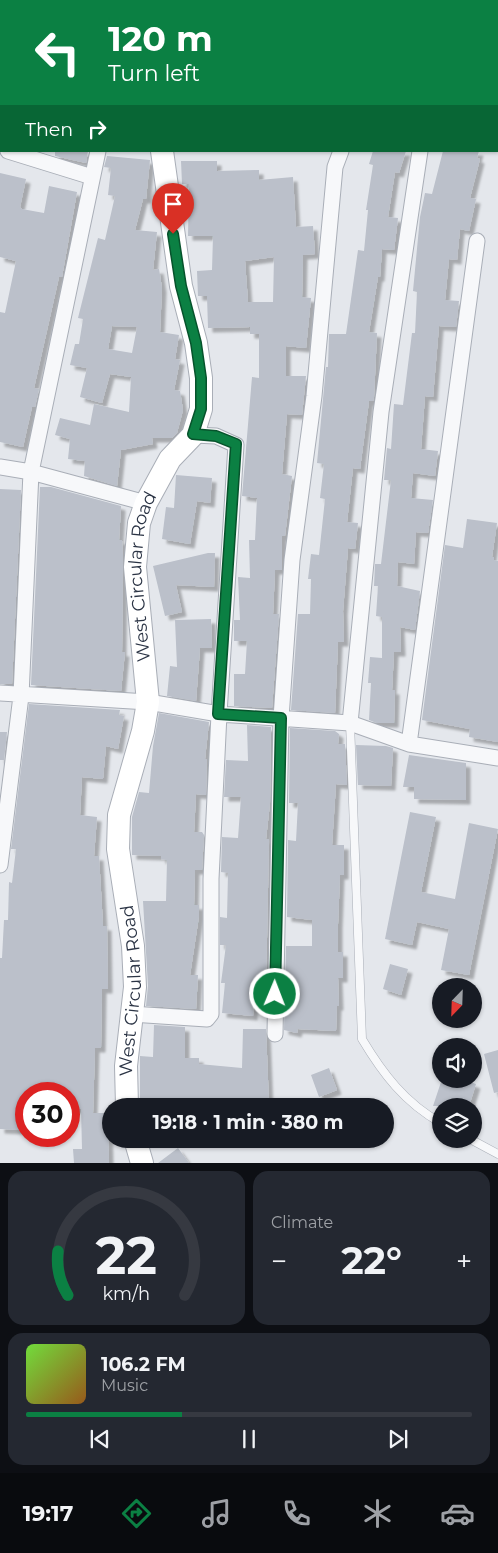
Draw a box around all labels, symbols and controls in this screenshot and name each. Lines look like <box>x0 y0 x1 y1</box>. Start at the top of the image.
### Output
text: 120 m <box>108 17 213 60</box>
icon: left <box>25 20 90 85</box>
text: Turn left <box>108 60 200 87</box>
icon: right <box>83 115 111 143</box>
text: Then <box>25 118 73 141</box>
pin <box>152 183 194 234</box>
icon: arrive <box>159 190 187 218</box>
street label: West Circular Road <box>124 488 161 663</box>
street label: West Circular Road <box>115 903 146 1076</box>
position arrow <box>248 967 300 1019</box>
north arrow <box>432 978 482 1028</box>
map controls <box>432 978 482 1148</box>
button: sound <box>432 1038 482 1088</box>
speed limit sign: 30 <box>15 1082 80 1147</box>
button: layers <box>432 1098 482 1148</box>
text: 19:18 · 1 min · 380 m <box>152 1111 344 1134</box>
text: Climate <box>271 1213 333 1232</box>
text: 22 <box>96 1224 157 1287</box>
text: 22° <box>341 1237 402 1284</box>
text: − <box>271 1244 287 1278</box>
text: + <box>456 1244 472 1278</box>
text: km/h <box>103 1283 150 1304</box>
text: 106.2 FM <box>101 1353 186 1376</box>
text: Music <box>101 1376 148 1395</box>
icon: previous <box>86 1425 114 1453</box>
icon: pause <box>235 1425 263 1453</box>
icon: next <box>384 1425 412 1453</box>
icon: directions <box>119 1496 154 1531</box>
icon: music <box>199 1496 234 1531</box>
icon: phone <box>279 1496 314 1531</box>
icon: climate <box>360 1496 395 1531</box>
icon: car <box>440 1496 475 1531</box>
text: 19:17 <box>23 1500 73 1527</box>

